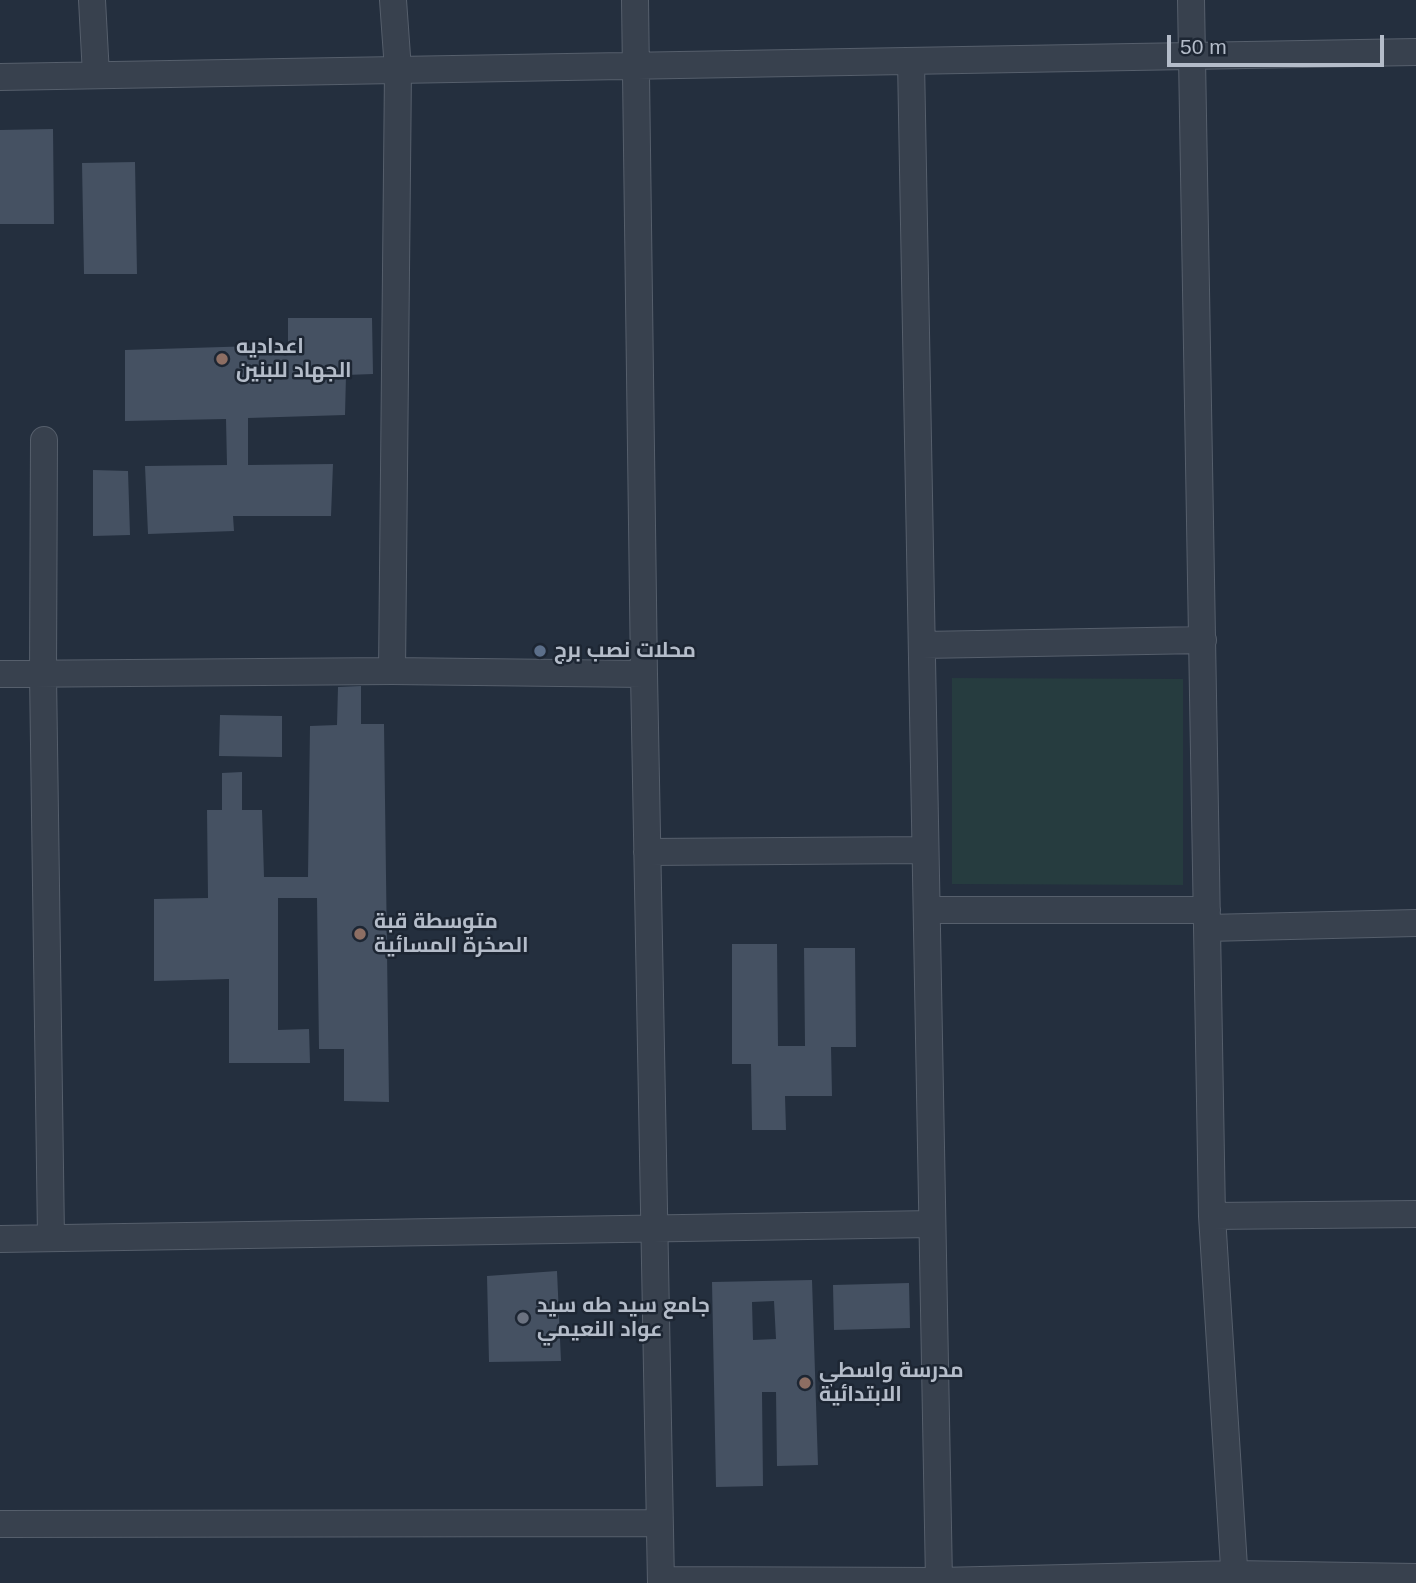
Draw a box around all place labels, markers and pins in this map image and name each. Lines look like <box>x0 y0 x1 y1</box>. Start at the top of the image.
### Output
place label: اعداديه الجهاد للبنين <box>236 334 352 384</box>
marker: اعداديه الجهاد للبنين <box>214 351 230 367</box>
place label: محلات نصب برج <box>554 638 696 664</box>
marker: محلات نصب برج <box>532 643 548 659</box>
place label: متوسطة قبة الصخرة المسائية <box>374 909 529 959</box>
marker: متوسطة قبة الصخرة المسائية <box>352 926 368 942</box>
place label: جامع سيد طه سيد عواد النعيمي <box>537 1293 710 1343</box>
marker: جامع سيد طه سيد عواد النعيمي <box>515 1310 531 1326</box>
place label: مدرسة واسطي الابتدائية <box>819 1358 964 1408</box>
marker: مدرسة واسطي الابتدائية <box>797 1375 813 1391</box>

